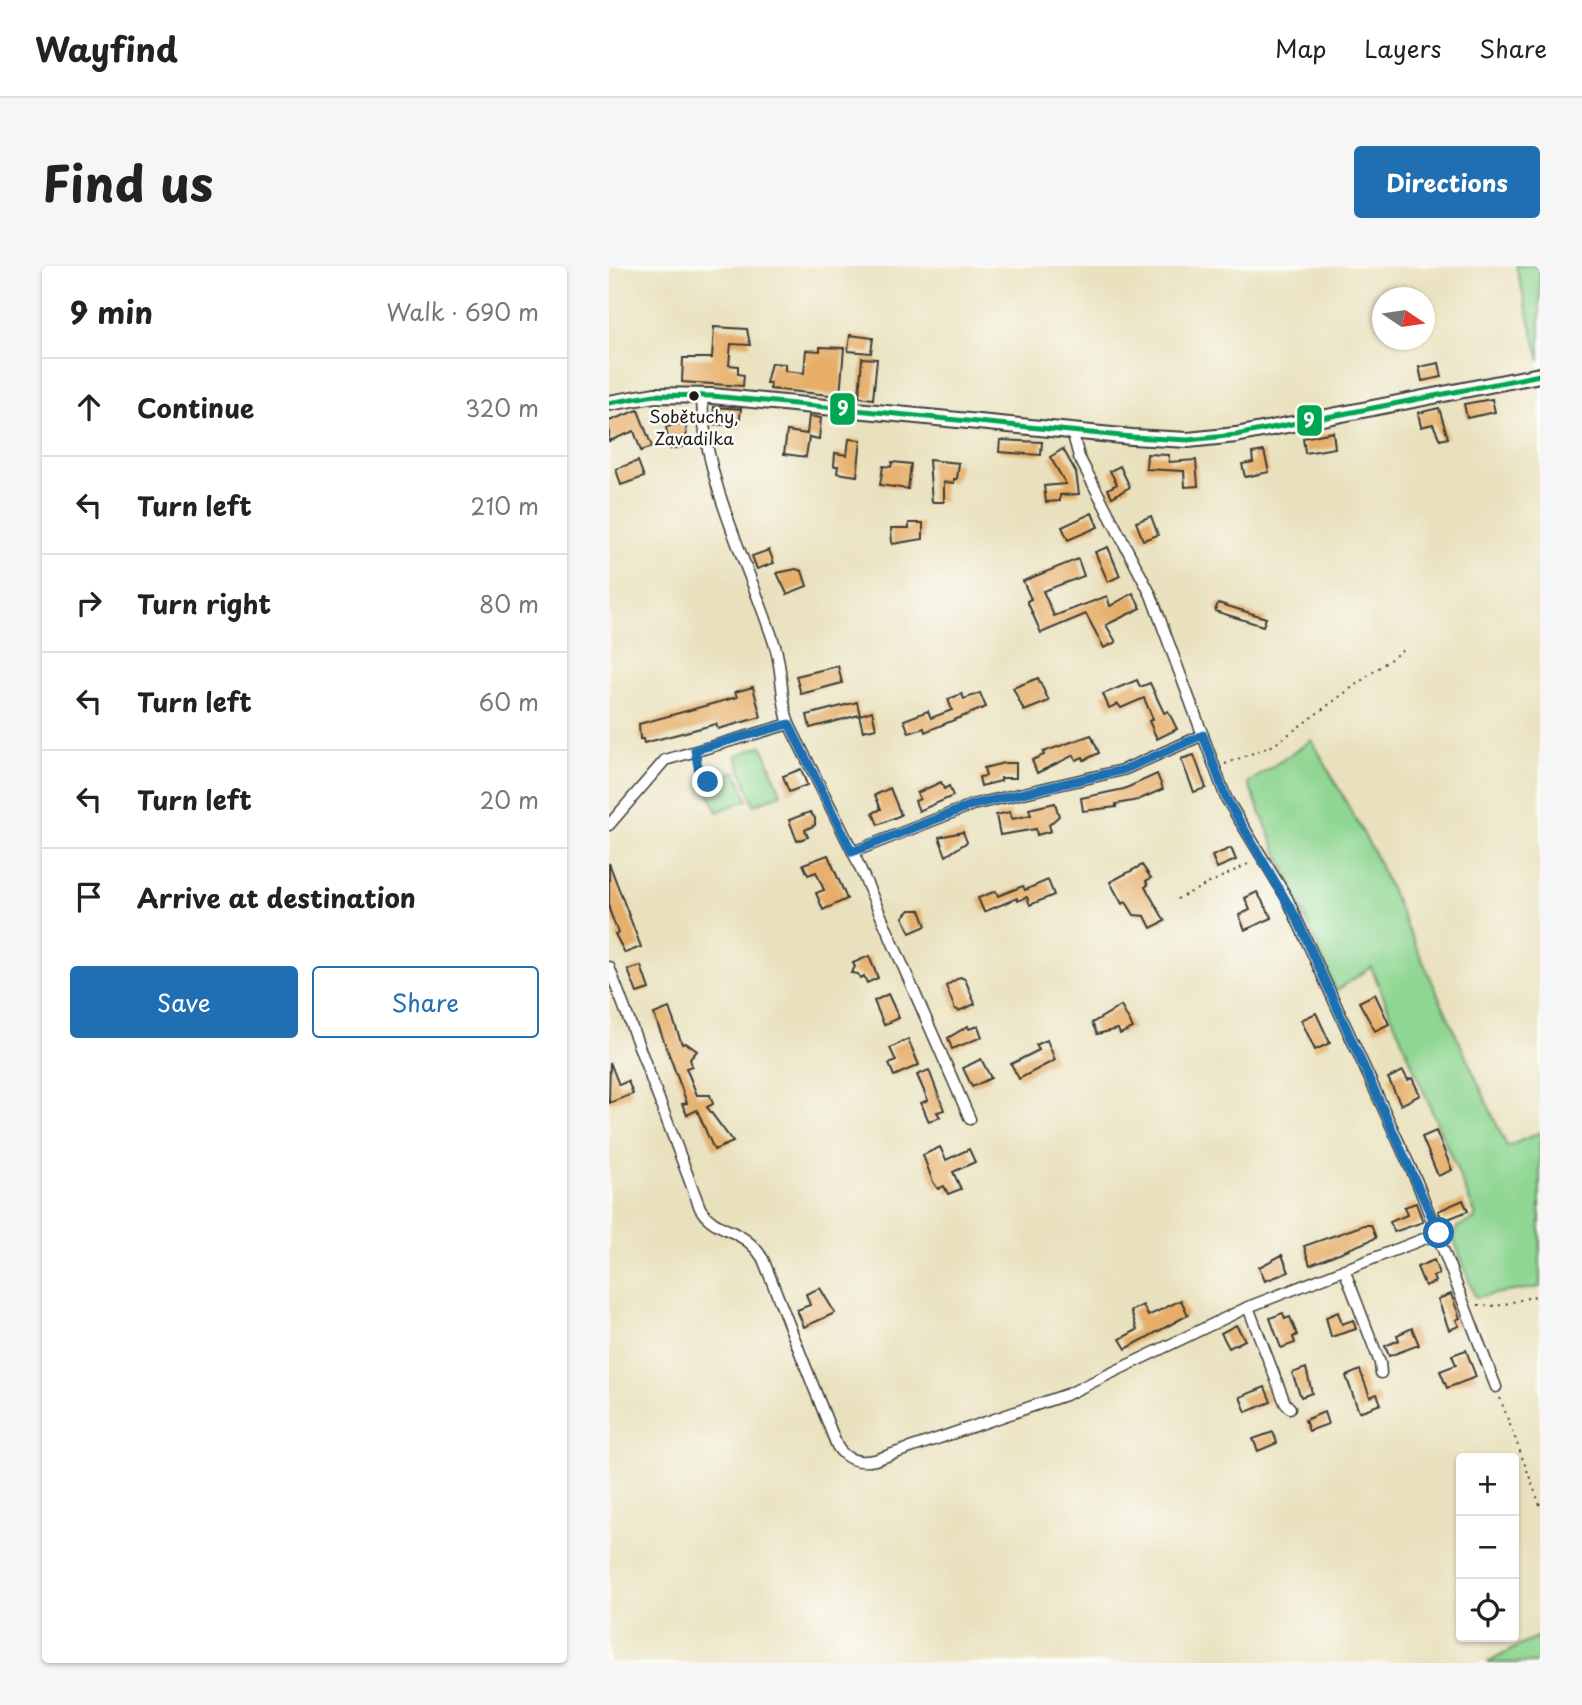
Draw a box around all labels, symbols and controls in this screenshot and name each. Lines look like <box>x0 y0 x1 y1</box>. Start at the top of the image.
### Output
text: Wayfind <box>35 23 178 73</box>
text: Map <box>1275 30 1326 66</box>
text: Layers <box>1364 30 1441 66</box>
text: Share <box>1479 30 1547 66</box>
text: Find us <box>42 145 213 219</box>
button: Directions <box>1354 146 1540 218</box>
north arrow <box>1372 287 1435 350</box>
text: 9 min <box>70 289 153 334</box>
text: Walk · 690 m <box>386 294 539 329</box>
icon: ahead <box>70 388 108 426</box>
text: Continue <box>137 388 254 427</box>
marker: Sobětuchy, Zavadilka <box>687 389 701 403</box>
text: 320 m <box>465 390 539 425</box>
line badge: 9 <box>829 392 856 426</box>
text: 9 <box>837 393 849 421</box>
place label: Sobětuchy, Zavadilka <box>649 403 739 451</box>
line badge: 9 <box>1296 404 1323 437</box>
text: 9 <box>1303 405 1315 433</box>
icon: left <box>70 486 108 524</box>
text: Turn left <box>137 486 252 525</box>
text: 210 m <box>471 488 539 523</box>
icon: right <box>70 584 108 622</box>
text: Turn right <box>137 584 271 623</box>
text: 80 m <box>479 586 539 621</box>
icon: left <box>70 682 108 720</box>
text: Turn left <box>137 682 252 721</box>
text: 60 m <box>479 684 539 719</box>
route end <box>692 766 723 797</box>
icon: left <box>70 780 108 818</box>
text: Turn left <box>137 780 252 819</box>
text: 20 m <box>480 782 539 817</box>
icon: arrive <box>70 878 108 916</box>
text: Arrive at destination <box>137 878 416 917</box>
button: Save <box>70 966 298 1038</box>
button: Share <box>312 966 539 1038</box>
route start <box>1423 1217 1454 1248</box>
map controls <box>1456 1453 1519 1642</box>
button: + <box>1456 1453 1519 1516</box>
button: − <box>1456 1516 1519 1579</box>
button: locate <box>1456 1579 1519 1642</box>

